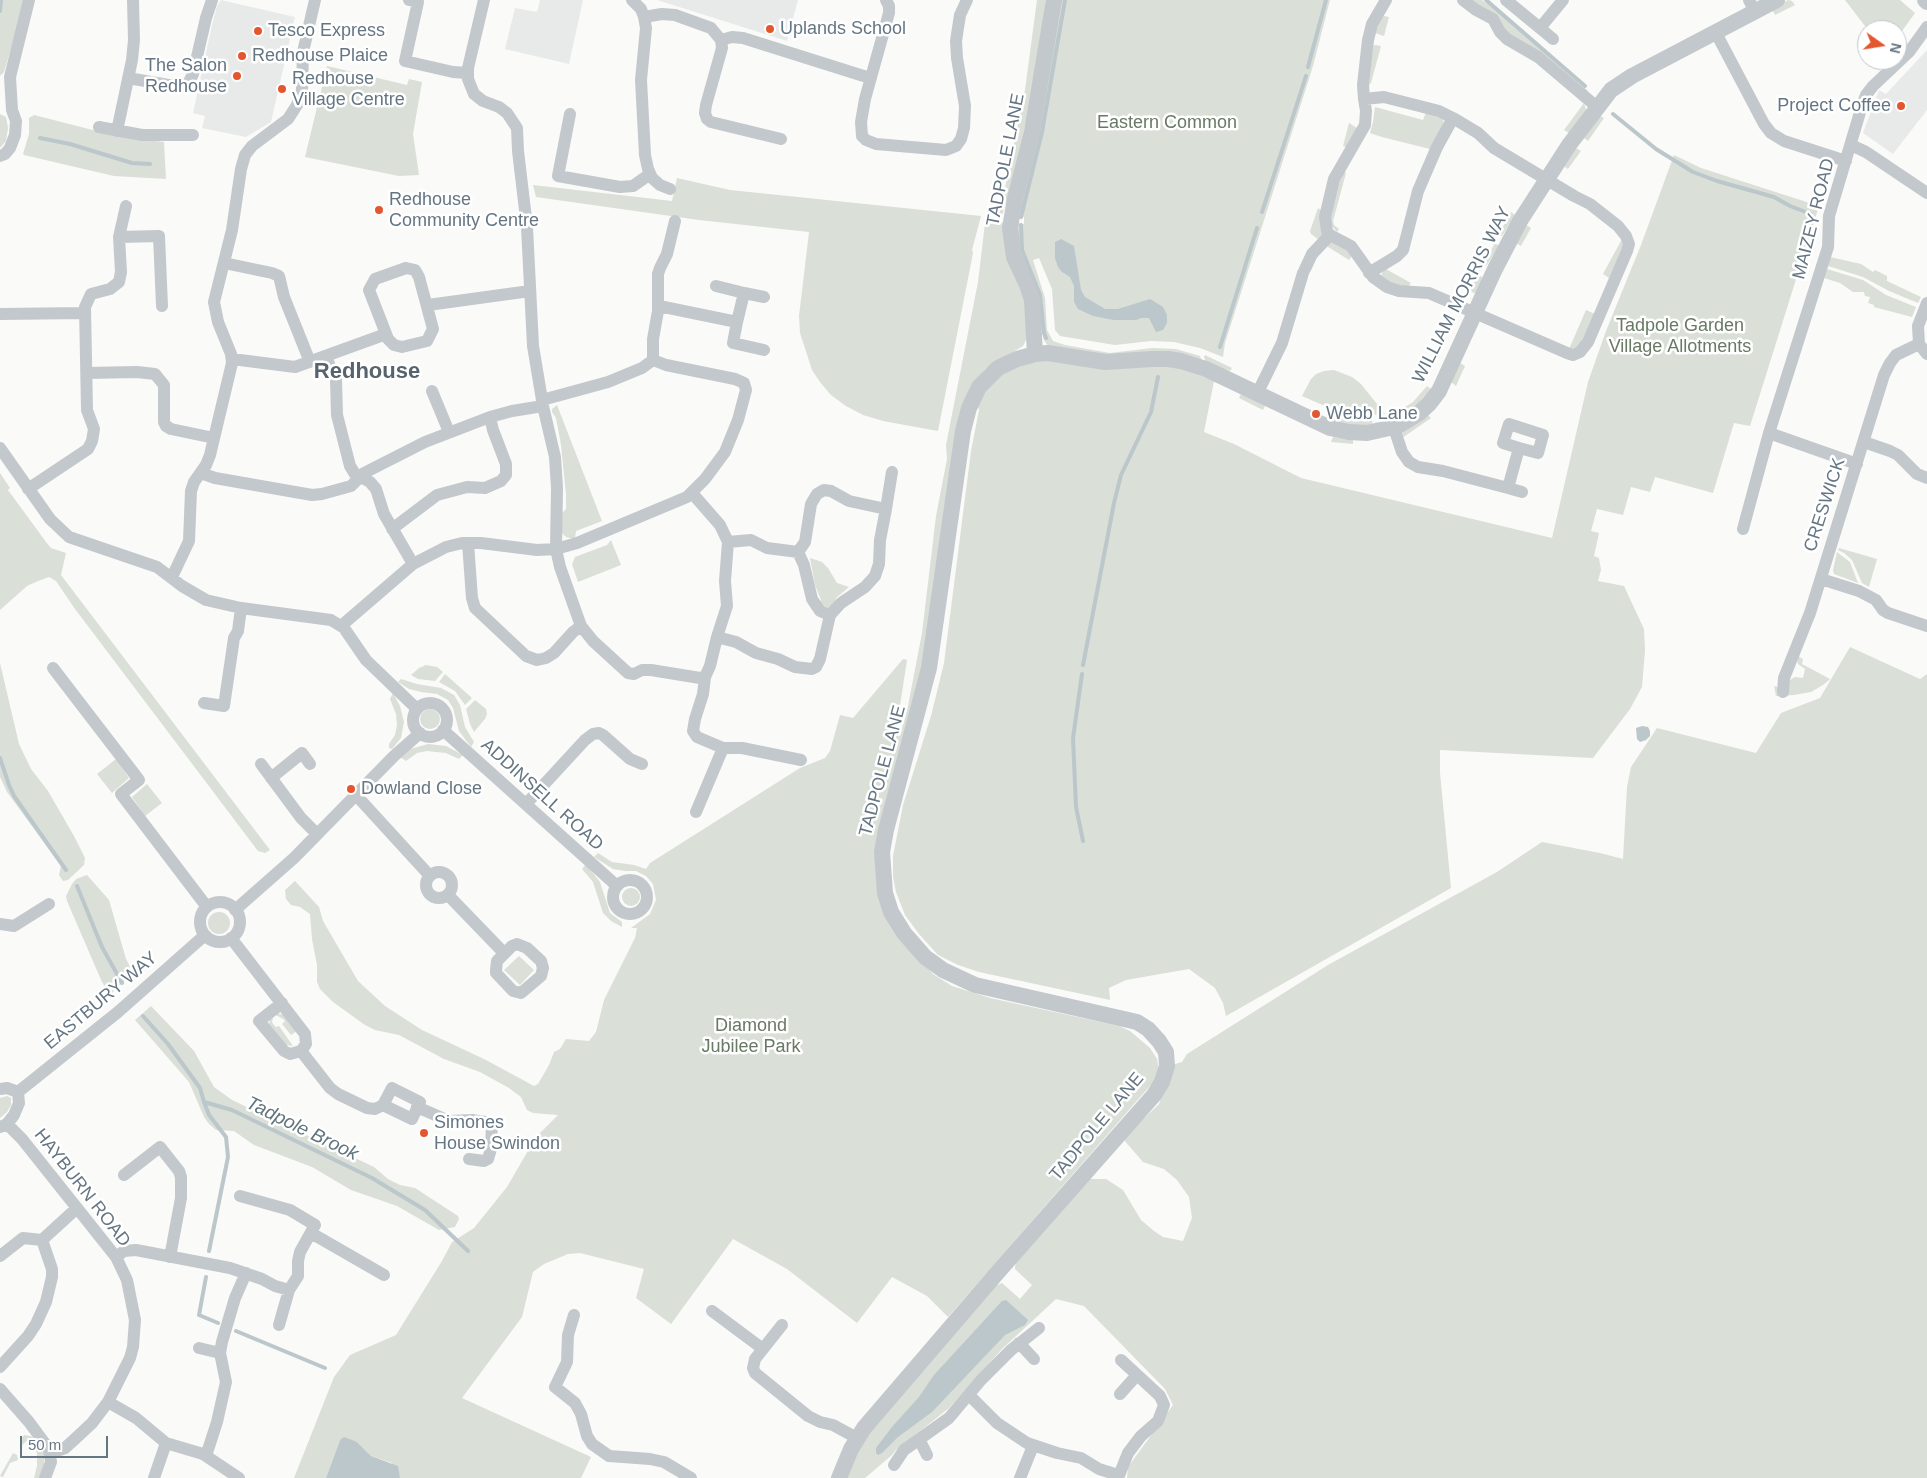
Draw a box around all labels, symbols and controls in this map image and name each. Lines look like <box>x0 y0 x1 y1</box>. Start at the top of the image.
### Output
place label: Uplands School <box>780 18 906 40</box>
place label: Tesco Express <box>268 20 385 42</box>
north arrow <box>1857 20 1907 70</box>
marker: Uplands School <box>764 23 776 35</box>
marker: Tesco Express <box>252 25 264 37</box>
text: N <box>1887 41 1905 55</box>
place label: Redhouse Plaice <box>252 45 388 67</box>
marker: Redhouse Plaice <box>236 50 248 62</box>
place label: The Salon Redhouse <box>145 55 227 98</box>
place label: Redhouse Village Centre <box>292 68 405 110</box>
marker: The Salon Redhouse <box>231 70 243 82</box>
marker: Redhouse Village Centre <box>276 83 288 95</box>
street label: TADPOLE LANE <box>983 92 1029 228</box>
place label: Project Coffee <box>1777 95 1891 117</box>
marker: Project Coffee <box>1895 100 1907 112</box>
park label: Eastern Common <box>1097 112 1237 134</box>
street label: MAIZEY ROAD <box>1789 156 1839 282</box>
place label: Redhouse Community Centre <box>389 189 539 232</box>
street label: WILLIAM MORRIS WAY <box>1408 203 1516 387</box>
marker: Redhouse Community Centre <box>373 204 385 216</box>
park label: Tadpole Garden Village Allotments <box>1609 315 1751 358</box>
district label: Redhouse <box>314 359 420 385</box>
place label: Webb Lane <box>1326 403 1418 425</box>
marker: Webb Lane <box>1310 408 1322 420</box>
street label: CRESWICK <box>1800 456 1850 554</box>
street label: TADPOLE LANE <box>855 703 911 839</box>
street label: ADDINSELL ROAD <box>476 734 608 856</box>
place label: Dowland Close <box>361 778 482 800</box>
marker: Dowland Close <box>345 783 357 795</box>
street label: EASTBURY WAY <box>40 948 162 1054</box>
park label: Diamond Jubilee Park <box>701 1015 801 1058</box>
street label: TADPOLE LANE <box>1045 1068 1149 1186</box>
water label: Tadpole Brook <box>242 1092 362 1166</box>
place label: Simones House Swindon <box>434 1112 560 1154</box>
street label: HAYBURN ROAD <box>29 1125 135 1251</box>
marker: Simones House Swindon <box>418 1127 430 1139</box>
scale bar <box>22 1426 110 1458</box>
text: 50 m <box>28 1436 61 1453</box>

